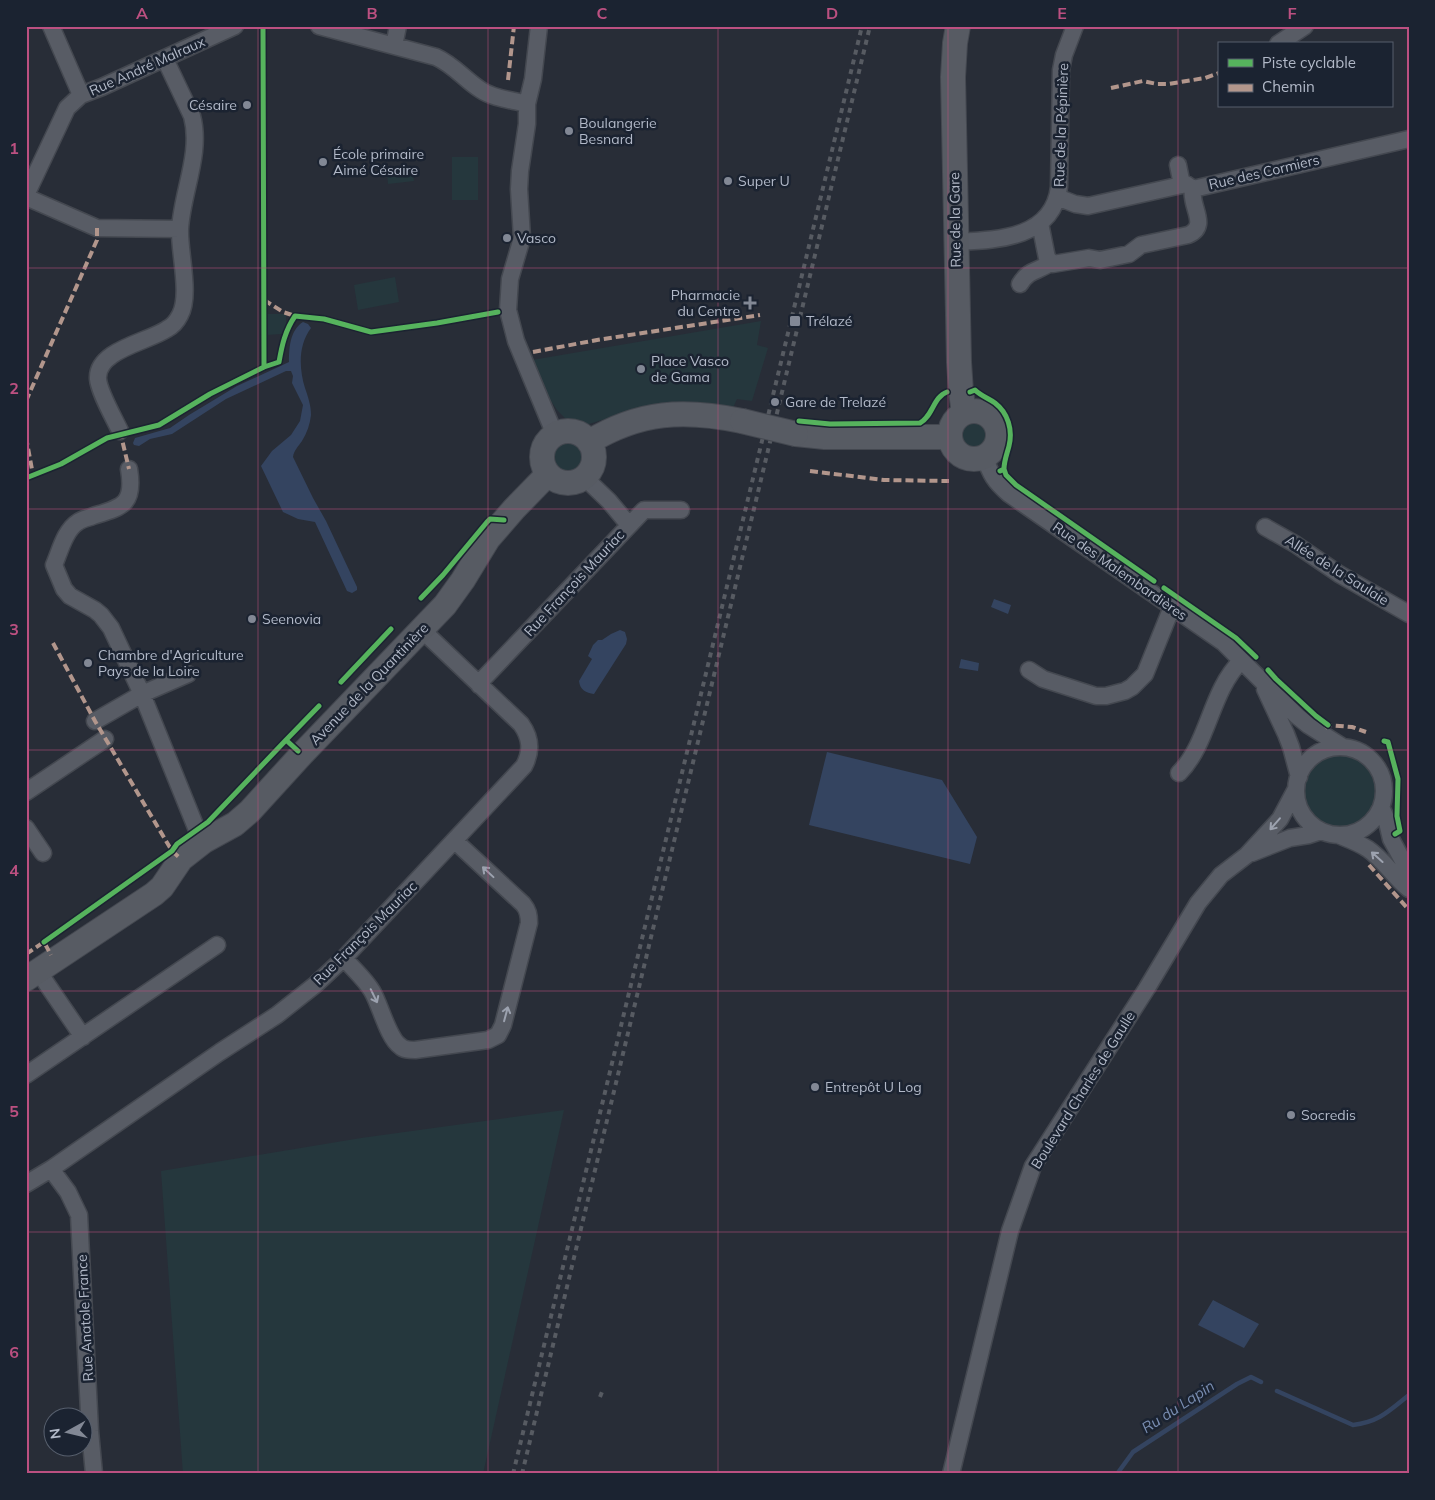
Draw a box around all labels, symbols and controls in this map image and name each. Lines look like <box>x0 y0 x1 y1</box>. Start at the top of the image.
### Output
text: A <box>136 3 148 23</box>
text: B <box>366 3 378 23</box>
text: C <box>597 3 608 23</box>
text: D <box>826 3 838 23</box>
text: E <box>1057 3 1067 23</box>
text: F <box>1287 3 1297 23</box>
street label: Rue André Malraux <box>86 32 208 100</box>
legend <box>1218 42 1392 108</box>
text: Piste cyclable <box>1262 53 1356 72</box>
street label: Rue de la Pépinière <box>1050 63 1072 187</box>
text: Chemin <box>1262 77 1315 96</box>
place label: Césaire <box>189 96 237 114</box>
marker: Césaire <box>241 99 253 111</box>
place label: Boulangerie Besnard <box>579 114 657 148</box>
marker: Boulangerie Besnard <box>563 125 575 137</box>
text: 1 <box>9 138 19 158</box>
place label: École primaire Aimé Césaire <box>333 145 424 179</box>
street label: Rue des Cormiers <box>1207 151 1321 193</box>
marker: École primaire Aimé Césaire <box>317 156 329 168</box>
place label: Super U <box>738 172 790 190</box>
street label: Rue de la Gare <box>945 172 965 268</box>
marker: Super U <box>722 175 734 187</box>
place label: Vasco <box>517 229 556 247</box>
marker: Vasco <box>501 232 513 244</box>
place label: Pharmacie du Centre <box>671 286 740 320</box>
marker: Pharmacie du Centre <box>744 297 756 309</box>
place label: Trélazé <box>806 312 852 330</box>
marker: Trélazé <box>788 314 802 328</box>
place label: Place Vasco de Gama <box>651 352 729 386</box>
marker: Place Vasco de Gama <box>635 363 647 375</box>
text: 2 <box>9 378 19 398</box>
place label: Gare de Trelazé <box>785 393 886 411</box>
marker: Gare de Trelazé <box>769 396 781 408</box>
street label: Rue des Malembardières <box>1049 518 1191 624</box>
street label: Rue François Mauriac <box>520 526 628 640</box>
street label: Allée de la Saulaie <box>1282 531 1392 609</box>
place label: Seenovia <box>262 610 321 628</box>
marker: Seenovia <box>246 613 258 625</box>
text: 3 <box>9 619 19 639</box>
street label: Avenue de la Quantinière <box>306 619 432 749</box>
place label: Chambre d'Agriculture Pays de la Loire <box>98 646 244 680</box>
marker: Chambre d'Agriculture Pays de la Loire <box>82 657 94 669</box>
one-way arrow <box>1269 818 1280 831</box>
one-way arrow <box>1371 851 1384 863</box>
text: 4 <box>9 860 19 880</box>
one-way arrow <box>482 866 494 878</box>
street label: Rue François Mauriac <box>309 877 421 989</box>
one-way arrow <box>370 988 380 1003</box>
one-way arrow <box>502 1007 511 1023</box>
street label: Boulevard Charles de Gaulle <box>1027 1008 1139 1172</box>
place label: Entrepôt U Log <box>825 1078 922 1096</box>
marker: Entrepôt U Log <box>809 1081 821 1093</box>
text: 5 <box>9 1101 19 1121</box>
place label: Socredis <box>1301 1106 1356 1124</box>
marker: Socredis <box>1285 1109 1297 1121</box>
street label: Rue Anatole France <box>73 1254 97 1382</box>
text: 6 <box>9 1342 19 1362</box>
water label: Ru du Lapin <box>1138 1376 1218 1437</box>
north arrow <box>42 1408 92 1458</box>
text: N <box>45 1427 65 1440</box>

